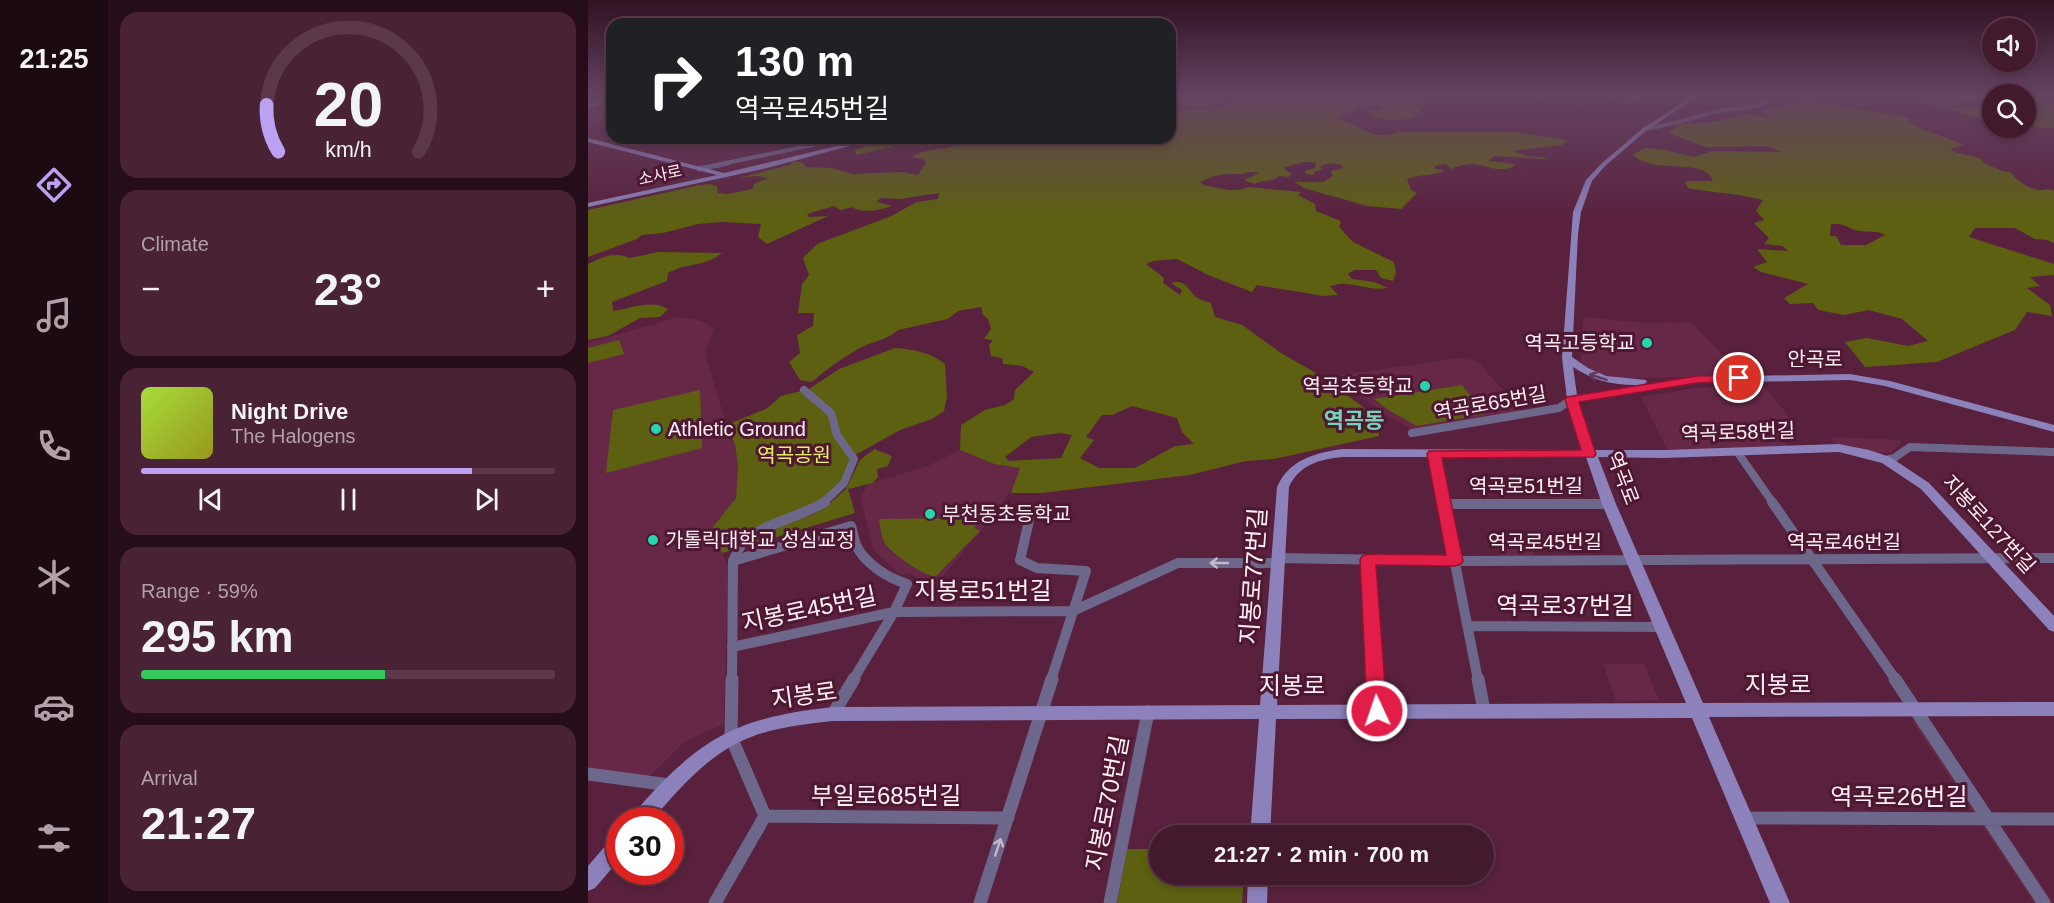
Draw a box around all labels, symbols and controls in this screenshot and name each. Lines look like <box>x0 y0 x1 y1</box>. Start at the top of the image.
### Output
map controls <box>1982 18 2036 138</box>
button: sound <box>1982 18 2036 72</box>
text: 130 m <box>735 38 854 85</box>
icon: right <box>636 42 714 120</box>
text: 21:25 <box>19 44 89 74</box>
text: 20 <box>313 70 383 139</box>
button: search <box>1982 84 2036 138</box>
text: 역곡로45번길 <box>735 94 889 124</box>
text: km/h <box>325 138 371 162</box>
street label: 소사로 <box>637 162 684 188</box>
icon: directions <box>33 164 75 206</box>
text: Climate <box>141 233 209 255</box>
text: 23° <box>314 264 382 315</box>
text: − <box>141 270 160 307</box>
text: + <box>536 270 555 307</box>
icon: music <box>33 294 75 336</box>
place label: 역곡고등학교 <box>1525 332 1635 354</box>
marker: 역곡고등학교 <box>1640 336 1654 350</box>
street label: 안곡로 <box>1787 348 1843 370</box>
pin <box>1713 352 1764 403</box>
icon: arrive <box>1722 361 1755 394</box>
one-way arrow <box>1589 371 1608 382</box>
place label: 역곡초등학교 <box>1303 375 1413 397</box>
marker: 역곡초등학교 <box>1418 379 1432 393</box>
street label: 역곡로65번길 <box>1432 382 1548 424</box>
text: Night Drive <box>231 399 348 424</box>
district label: 역곡동 <box>1324 408 1384 433</box>
place label: Athletic Ground <box>668 418 806 440</box>
street label: 역곡로58번길 <box>1681 419 1795 445</box>
marker: Athletic Ground <box>649 422 663 436</box>
icon: phone <box>33 425 75 467</box>
text: The Halogens <box>231 425 356 447</box>
park label: 역곡공원 <box>757 444 831 466</box>
street label: 역곡로 <box>1603 448 1643 508</box>
street label: 지봉로127번길 <box>1938 471 2040 577</box>
street label: 역곡로51번길 <box>1469 475 1583 497</box>
icon: previous <box>194 483 227 516</box>
icon: pause <box>332 483 365 516</box>
icon: next <box>470 483 503 516</box>
place label: 부천동초등학교 <box>942 503 1071 525</box>
marker: 부천동초등학교 <box>923 507 937 521</box>
street label: 지봉로77번길 <box>1235 507 1271 645</box>
place label: 가톨릭대학교 성심교정 <box>665 529 855 551</box>
street label: 역곡로45번길 <box>1488 531 1602 553</box>
street label: 역곡로46번길 <box>1787 531 1901 553</box>
marker: 가톨릭대학교 성심교정 <box>646 533 660 547</box>
icon: climate <box>33 556 75 598</box>
one-way arrow <box>1209 557 1229 569</box>
street label: 지봉로51번길 <box>914 577 1052 604</box>
text: Range · 59% <box>141 580 258 602</box>
street label: 지봉로45번길 <box>739 582 879 636</box>
street label: 역곡로37번길 <box>1496 592 1634 619</box>
text: 295 km <box>141 611 294 662</box>
street label: 지봉로 <box>1745 671 1811 698</box>
street label: 지봉로 <box>1259 672 1325 699</box>
street label: 지봉로 <box>769 677 839 713</box>
position arrow <box>1345 679 1409 743</box>
icon: car <box>33 686 75 728</box>
street label: 지봉로70번길 <box>1081 733 1133 873</box>
text: Arrival <box>141 767 198 789</box>
street label: 부일로685번길 <box>811 782 961 809</box>
street label: 역곡로26번길 <box>1830 783 1968 810</box>
text: 21:27 <box>141 798 256 849</box>
speed limit sign: 30 <box>606 807 684 885</box>
icon: filters <box>33 817 75 859</box>
one-way arrow <box>993 838 1004 857</box>
text: 21:27 · 2 min · 700 m <box>1214 842 1429 867</box>

